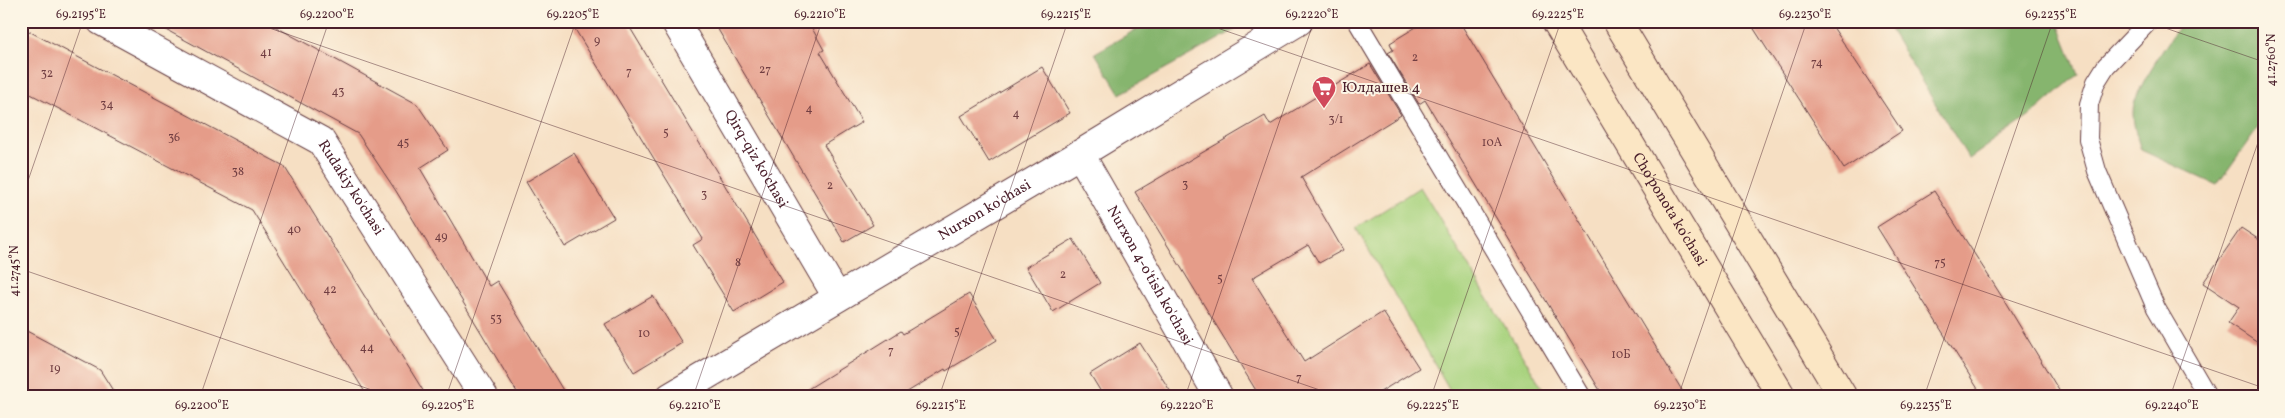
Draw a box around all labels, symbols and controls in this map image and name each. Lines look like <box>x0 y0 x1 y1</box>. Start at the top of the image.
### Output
text: 69.2195°E <box>56 7 106 23</box>
text: 69.2200°E <box>300 7 354 23</box>
text: 69.2205°E <box>547 7 599 23</box>
text: 69.2210°E <box>794 7 846 23</box>
text: 69.2215°E <box>1041 7 1091 23</box>
text: 69.2220°E <box>1285 7 1339 23</box>
text: 69.2225°E <box>1532 7 1584 23</box>
text: 69.2230°E <box>1779 7 1831 23</box>
text: 69.2235°E <box>2025 7 2077 23</box>
house number: 9 <box>594 33 600 49</box>
text: 41.2760°N <box>2264 33 2280 87</box>
house number: 41 <box>260 45 272 61</box>
house number: 2 <box>1412 50 1418 66</box>
house number: 74 <box>1811 55 1823 71</box>
house number: 27 <box>759 62 771 78</box>
house number: 7 <box>626 64 632 80</box>
house number: 32 <box>41 66 53 82</box>
supermarket icon: Юлдашев 4 <box>1311 75 1337 109</box>
place label: Юлдашев 4 <box>1342 78 1421 99</box>
house number: 43 <box>332 84 344 100</box>
house number: 34 <box>100 97 114 113</box>
house number: 4 <box>805 101 813 117</box>
street label: Qirq-qiz ko'chasi <box>719 106 793 212</box>
house number: 4 <box>1012 106 1020 122</box>
house number: 3/1 <box>1329 112 1343 128</box>
house number: 5 <box>663 125 669 141</box>
house number: 36 <box>168 130 180 146</box>
house number: 45 <box>397 135 410 151</box>
house number: 10А <box>1482 135 1503 151</box>
street label: Rudakiy ko'chasi <box>313 136 389 239</box>
street label: Cho'ponota ko'chasi <box>1627 149 1712 270</box>
house number: 38 <box>232 164 244 180</box>
street label: Nurxon ko'chasi <box>934 175 1035 246</box>
house number: 3 <box>1182 177 1188 193</box>
house number: 2 <box>827 178 833 194</box>
house number: 3 <box>701 187 707 203</box>
street label: Nurxon 4-o'tish ko'chasi <box>1101 202 1198 349</box>
house number: 40 <box>287 222 301 238</box>
house number: 49 <box>434 229 448 245</box>
text: 41.2745°N <box>7 245 23 297</box>
house number: 8 <box>735 255 741 271</box>
house number: 75 <box>1934 255 1946 271</box>
house number: 2 <box>1060 267 1066 283</box>
house number: 5 <box>1217 271 1223 287</box>
house number: 42 <box>323 282 337 298</box>
house number: 53 <box>490 311 502 327</box>
house number: 5 <box>954 324 960 340</box>
house number: 10 <box>638 326 650 342</box>
house number: 44 <box>360 340 374 356</box>
house number: 7 <box>888 343 894 359</box>
house number: 10Б <box>1611 347 1631 363</box>
house number: 19 <box>50 361 60 377</box>
house number: 7 <box>1296 370 1302 386</box>
text: 69.2200°E <box>175 398 229 414</box>
text: 69.2205°E <box>422 398 474 414</box>
text: 69.2210°E <box>669 398 721 414</box>
text: 69.2215°E <box>916 398 966 414</box>
text: 69.2220°E <box>1160 398 1214 414</box>
text: 69.2225°E <box>1407 398 1459 414</box>
text: 69.2230°E <box>1654 398 1706 414</box>
text: 69.2235°E <box>1900 398 1952 414</box>
text: 69.2240°E <box>2145 398 2199 414</box>

